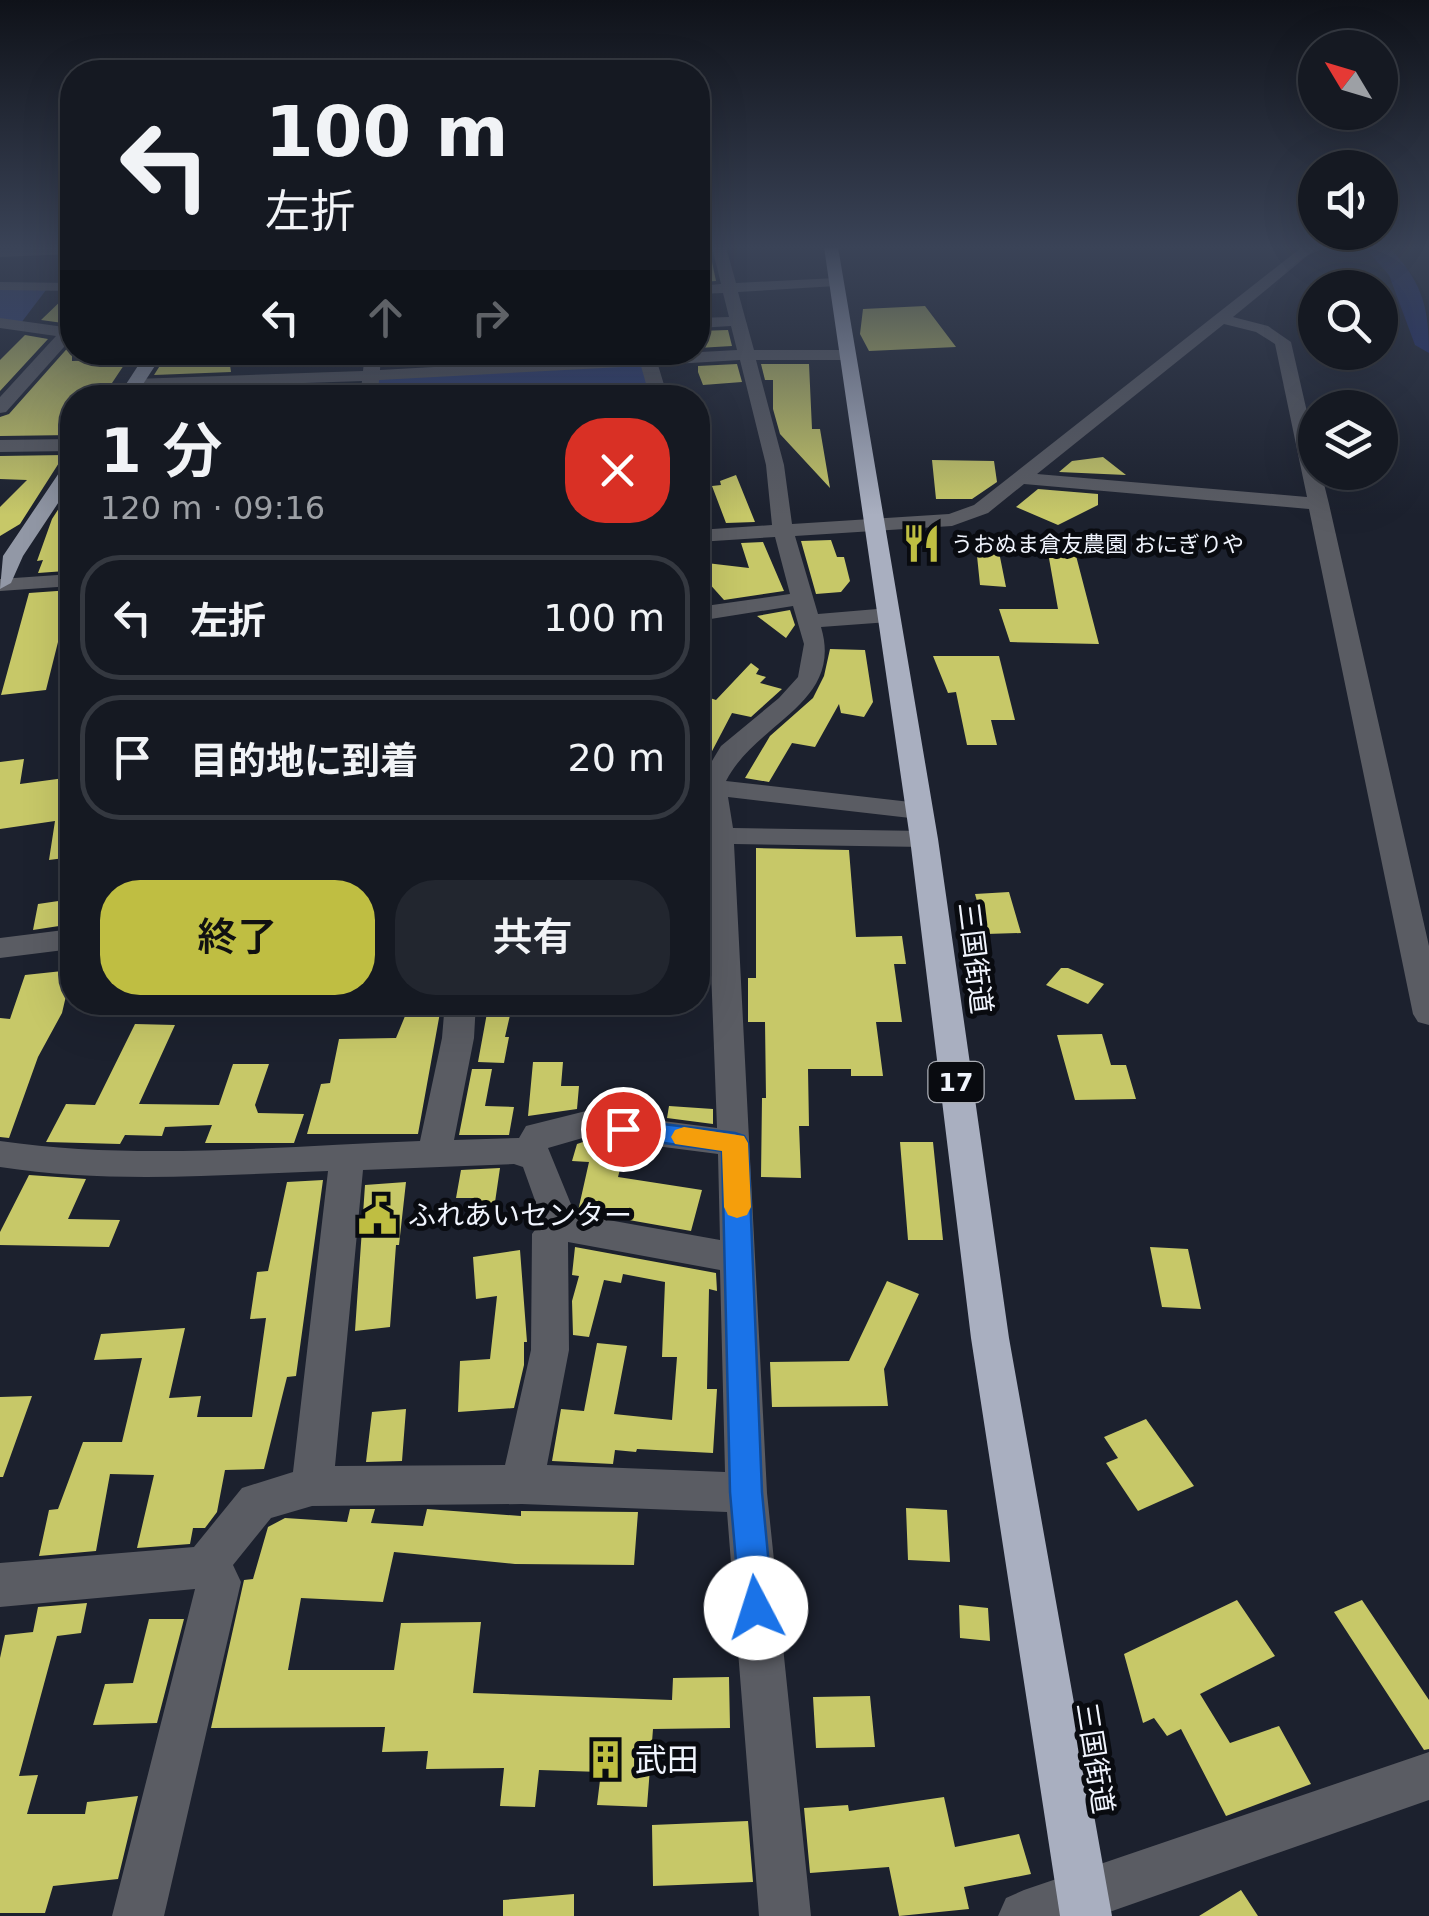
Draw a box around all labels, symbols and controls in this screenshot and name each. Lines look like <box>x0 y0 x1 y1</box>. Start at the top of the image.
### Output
north arrow <box>1298 30 1398 130</box>
map controls <box>1298 30 1398 490</box>
text: 100 m <box>265 91 508 173</box>
icon: left <box>100 100 230 230</box>
button: sound <box>1298 150 1398 250</box>
text: 左折 <box>265 185 355 238</box>
button: search <box>1298 270 1398 370</box>
icon: left <box>253 290 308 345</box>
icon: ahead <box>358 290 413 345</box>
icon: right <box>463 290 518 345</box>
button: layers <box>1298 390 1398 490</box>
text: 1 分 <box>100 416 223 486</box>
button: close <box>565 418 670 523</box>
text: 120 m · 09:16 <box>100 489 325 527</box>
restaurant icon: うおぬま倉友農園 おにぎりや <box>900 523 942 565</box>
place label: うおぬま倉友農園 おにぎりや <box>951 532 1244 557</box>
icon: left <box>105 590 160 645</box>
text: 100 m <box>543 596 665 640</box>
text: 左折 <box>190 599 266 643</box>
icon: arrive <box>105 730 160 785</box>
text: 20 m <box>568 736 665 780</box>
text: 目的地に到着 <box>190 739 418 783</box>
button: 終了 <box>100 880 375 995</box>
button: 共有 <box>395 880 670 995</box>
street label: 三国街道 <box>952 900 998 1016</box>
road number: 17 <box>928 1062 984 1102</box>
pin <box>581 1087 666 1172</box>
icon: arrive <box>596 1102 651 1157</box>
public building icon: ふれあいセンター <box>357 1194 399 1236</box>
place label: ふれあいセンター <box>408 1199 632 1232</box>
position arrow <box>704 1556 808 1660</box>
street label: 三国街道 <box>1070 1700 1120 1816</box>
building icon: 武田 <box>584 1739 626 1781</box>
place label: 武田 <box>635 1741 699 1779</box>

